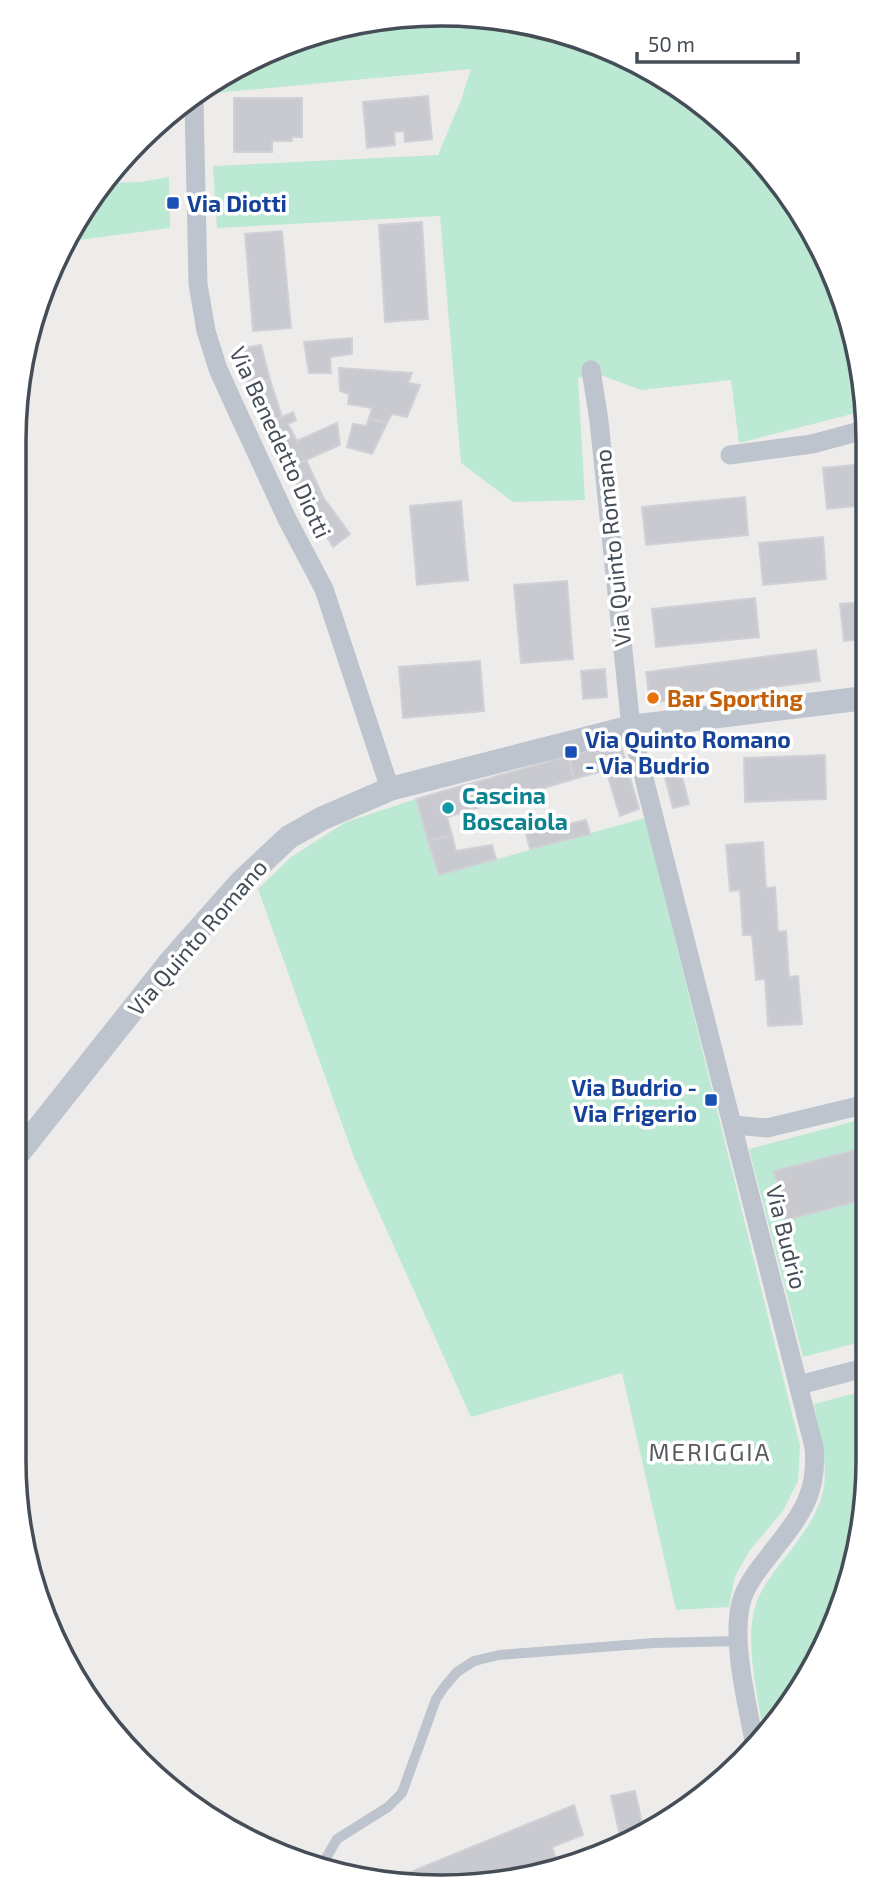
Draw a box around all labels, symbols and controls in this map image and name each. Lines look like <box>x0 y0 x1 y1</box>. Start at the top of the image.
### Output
scale bar <box>637 21 798 65</box>
text: 50 m <box>648 31 695 56</box>
place label: Via Diotti <box>187 189 287 217</box>
marker: Via Diotti <box>165 195 181 211</box>
street label: Via Benedetto Diotti <box>224 342 338 542</box>
street label: Via Quinto Romano <box>588 448 636 648</box>
place label: Bar Sporting <box>667 684 803 712</box>
marker: Bar Sporting <box>645 690 661 706</box>
place label: Via Quinto Romano - Via Budrio <box>585 725 791 779</box>
marker: Via Quinto Romano - Via Budrio <box>563 744 579 760</box>
place label: Cascina Boscaiola <box>462 781 568 835</box>
marker: Cascina Boscaiola <box>440 800 456 816</box>
street label: Via Quinto Romano <box>121 853 273 1021</box>
place label: Via Budrio - Via Frigerio <box>572 1073 697 1127</box>
marker: Via Budrio - Via Frigerio <box>703 1092 719 1108</box>
street label: Via Budrio <box>761 1182 813 1292</box>
district label: MERIGGIA <box>649 1437 771 1466</box>

